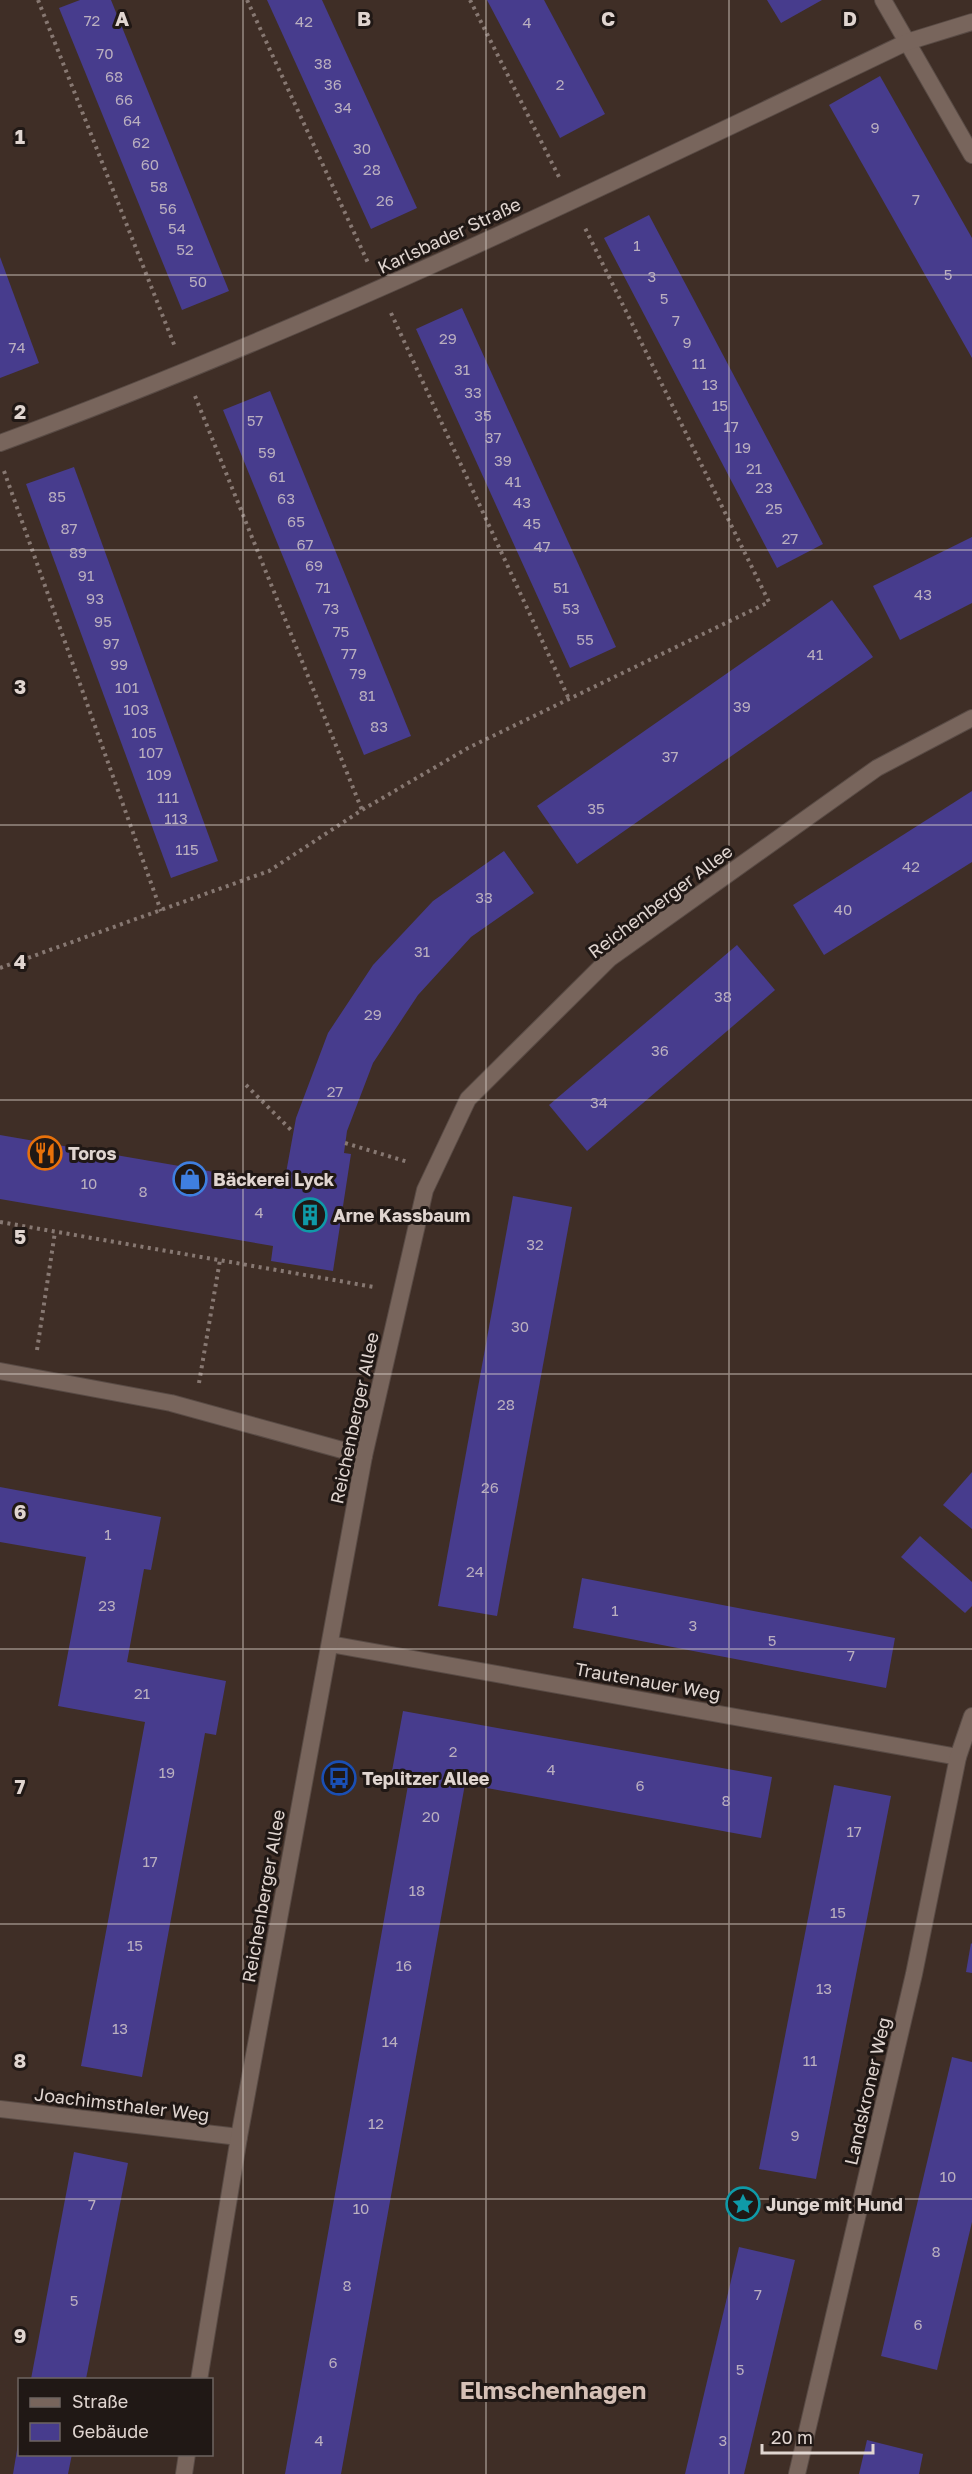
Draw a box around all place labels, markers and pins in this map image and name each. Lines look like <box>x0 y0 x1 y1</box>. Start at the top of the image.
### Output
restaurant icon: Toros <box>27 1135 63 1171</box>
place label: Toros <box>68 1142 117 1164</box>
shop icon: Bäckerei Lyck <box>172 1161 208 1197</box>
place label: Bäckerei Lyck <box>213 1168 335 1190</box>
building icon: Arne Kassbaum <box>292 1197 328 1233</box>
place label: Arne Kassbaum <box>333 1204 470 1226</box>
bus stop icon: Teplitzer Allee <box>321 1760 357 1796</box>
place label: Teplitzer Allee <box>362 1767 490 1789</box>
place icon: Junge mit Hund <box>725 2186 761 2222</box>
place label: Junge mit Hund <box>766 2193 903 2215</box>

